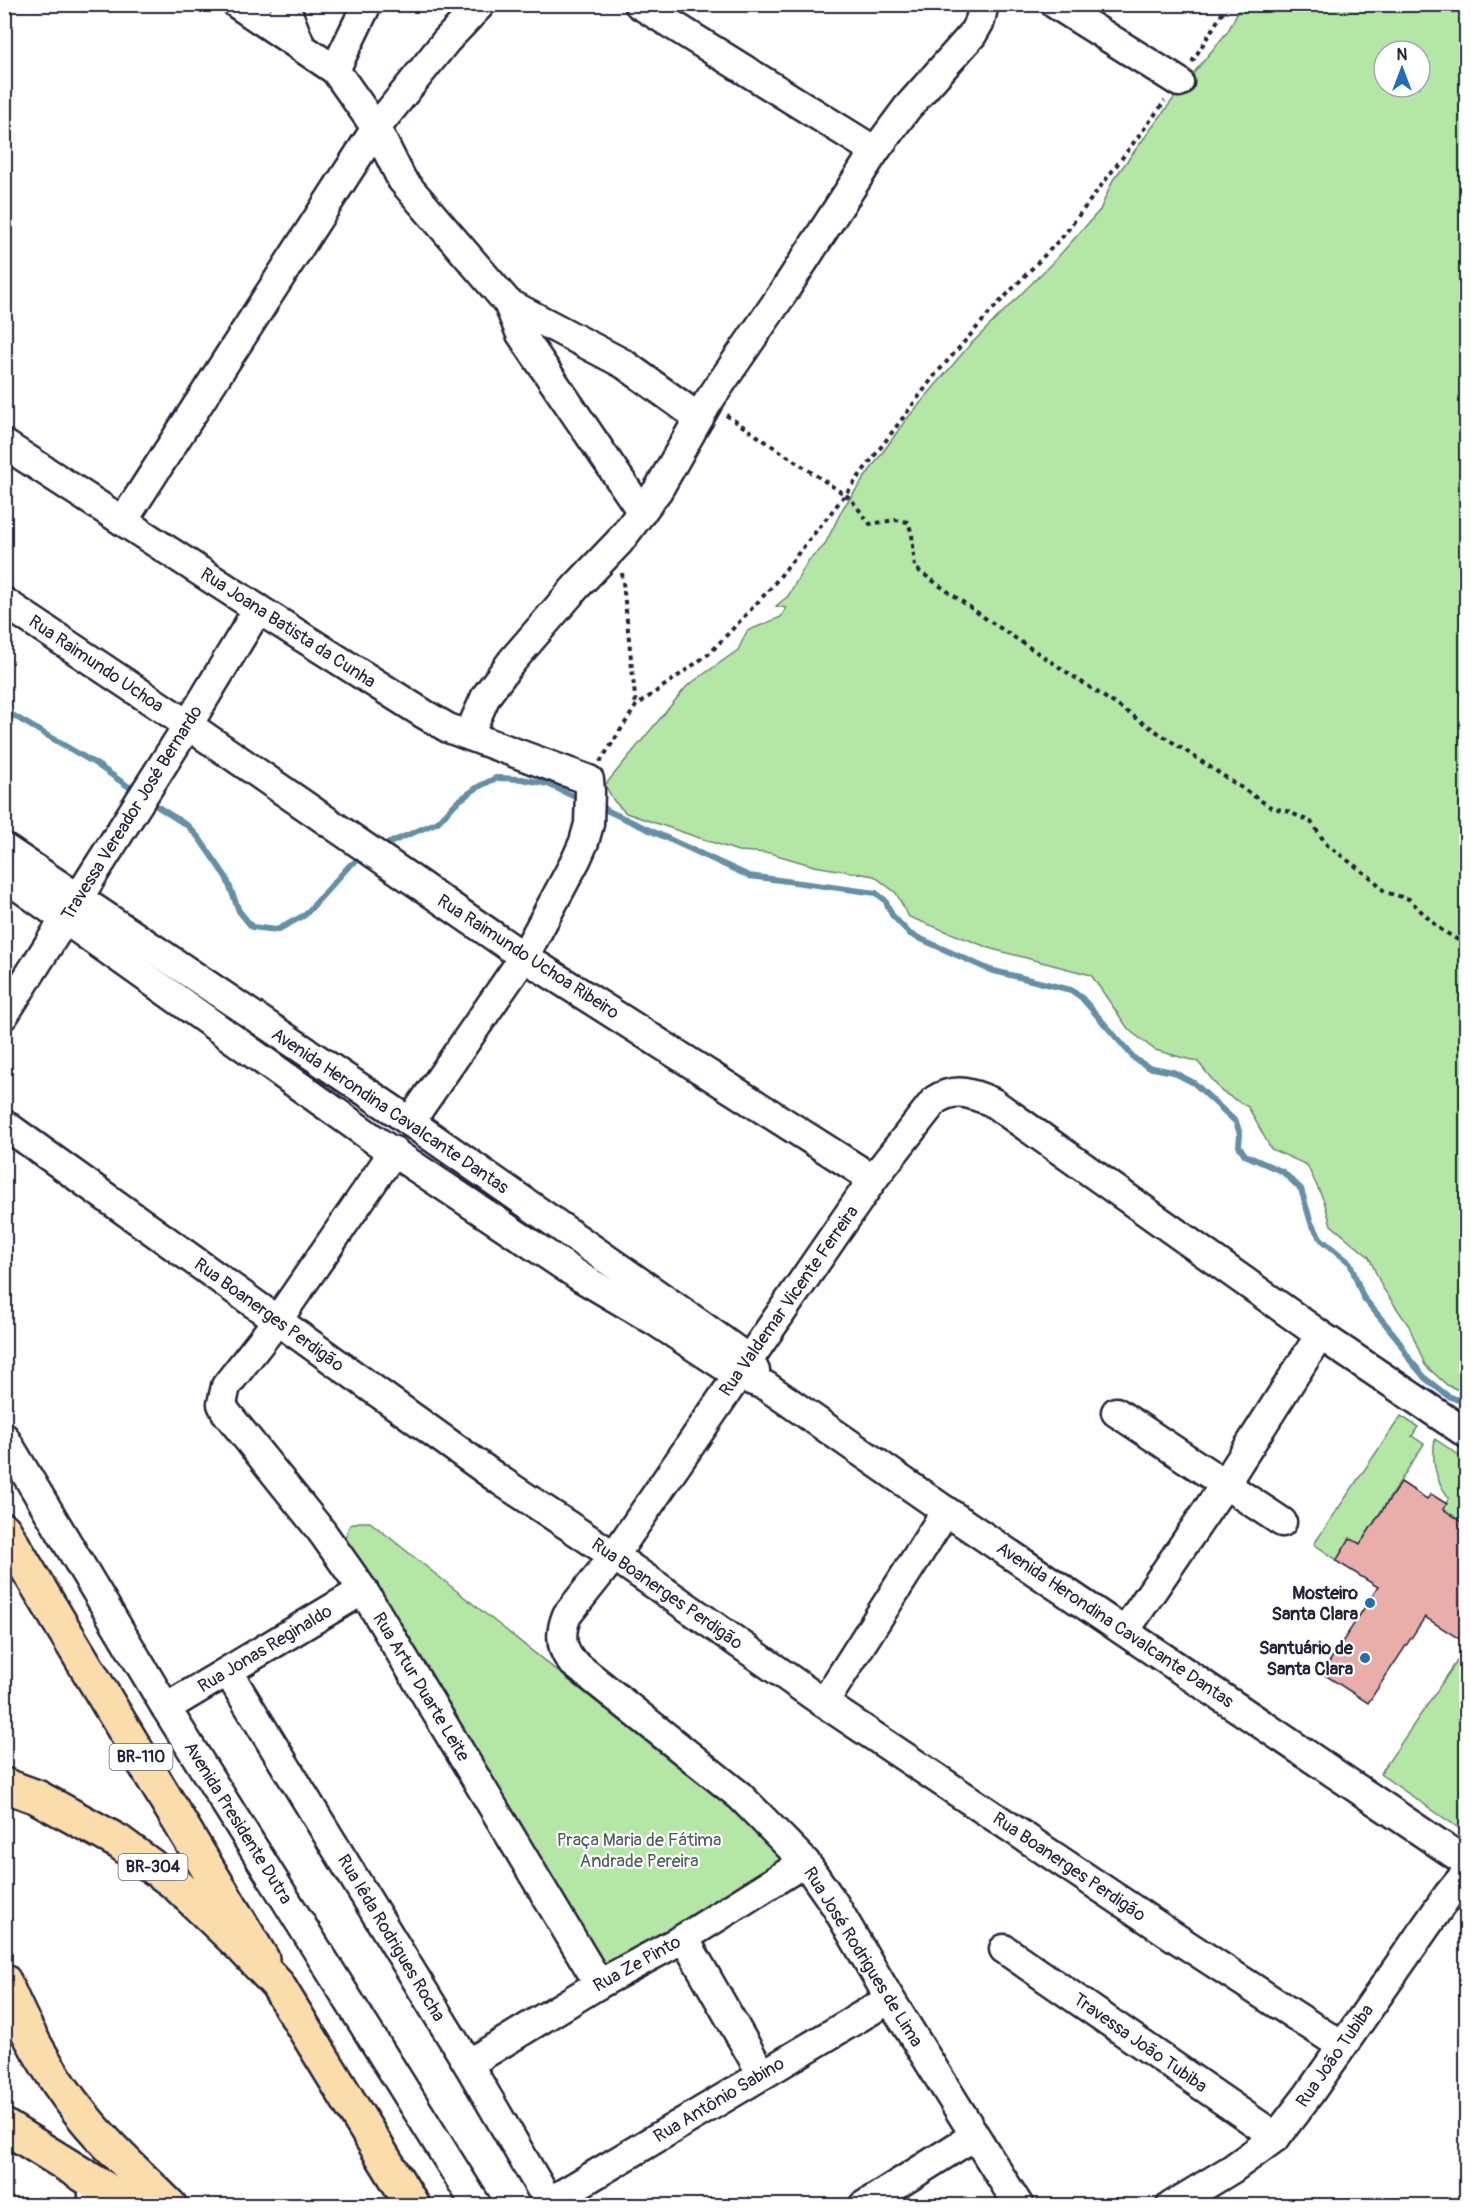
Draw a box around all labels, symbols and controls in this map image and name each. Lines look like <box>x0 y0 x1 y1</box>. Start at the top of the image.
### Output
north arrow <box>1372 39 1432 99</box>
text: N <box>1397 45 1408 65</box>
street label: Rua Joana Batista da Cunha <box>196 563 380 693</box>
street label: Rua Raimundo Uchoa <box>24 610 168 718</box>
street label: Travessa Vereador José Bernardo <box>56 701 208 925</box>
street label: Rua Raimundo Uchoa Ribeiro <box>433 890 624 1025</box>
street label: Avenida Herondina Cavalcante Dantas <box>267 1023 513 1199</box>
street label: Rua Valdemar Vicente Ferreira <box>714 1201 864 1401</box>
street label: Rua Boanerges Perdigão <box>190 1253 349 1377</box>
street label: Rua Boanerges Perdigão <box>587 1533 747 1655</box>
street label: Avenida Herondina Cavalcante Dantas <box>992 1537 1238 1713</box>
place label: Mosteiro Santa Clara <box>1272 1582 1359 1626</box>
marker: Mosteiro Santa Clara <box>1363 1596 1377 1610</box>
street label: Rua Jonas Reginaldo <box>194 1600 337 1698</box>
street label: Rua Artur Duarte Leite <box>367 1608 475 1766</box>
place label: Santuário de Santa Clara <box>1259 1637 1354 1681</box>
marker: Santuário de Santa Clara <box>1358 1651 1372 1665</box>
street label: Avenida Presidente Dutra <box>179 1738 297 1908</box>
road number: BR-110 <box>110 1744 172 1770</box>
street label: Rua Boanerges Perdigão <box>988 1807 1150 1927</box>
park label: Praça Maria de Fátima Andrade Pereira <box>557 1829 721 1873</box>
street label: Rua Iêda Rodrigues Rocha <box>332 1850 450 2026</box>
road number: BR-304 <box>118 1854 188 1880</box>
street label: Rua José Rodrigues de Lima <box>798 1863 928 2051</box>
street label: Rua Ze Pinto <box>589 1930 685 1997</box>
street label: Travessa João Tubiba <box>1068 1988 1212 2098</box>
street label: Rua João Tubiba <box>1291 2000 1379 2112</box>
street label: Rua Antônio Sabino <box>649 2052 789 2148</box>

